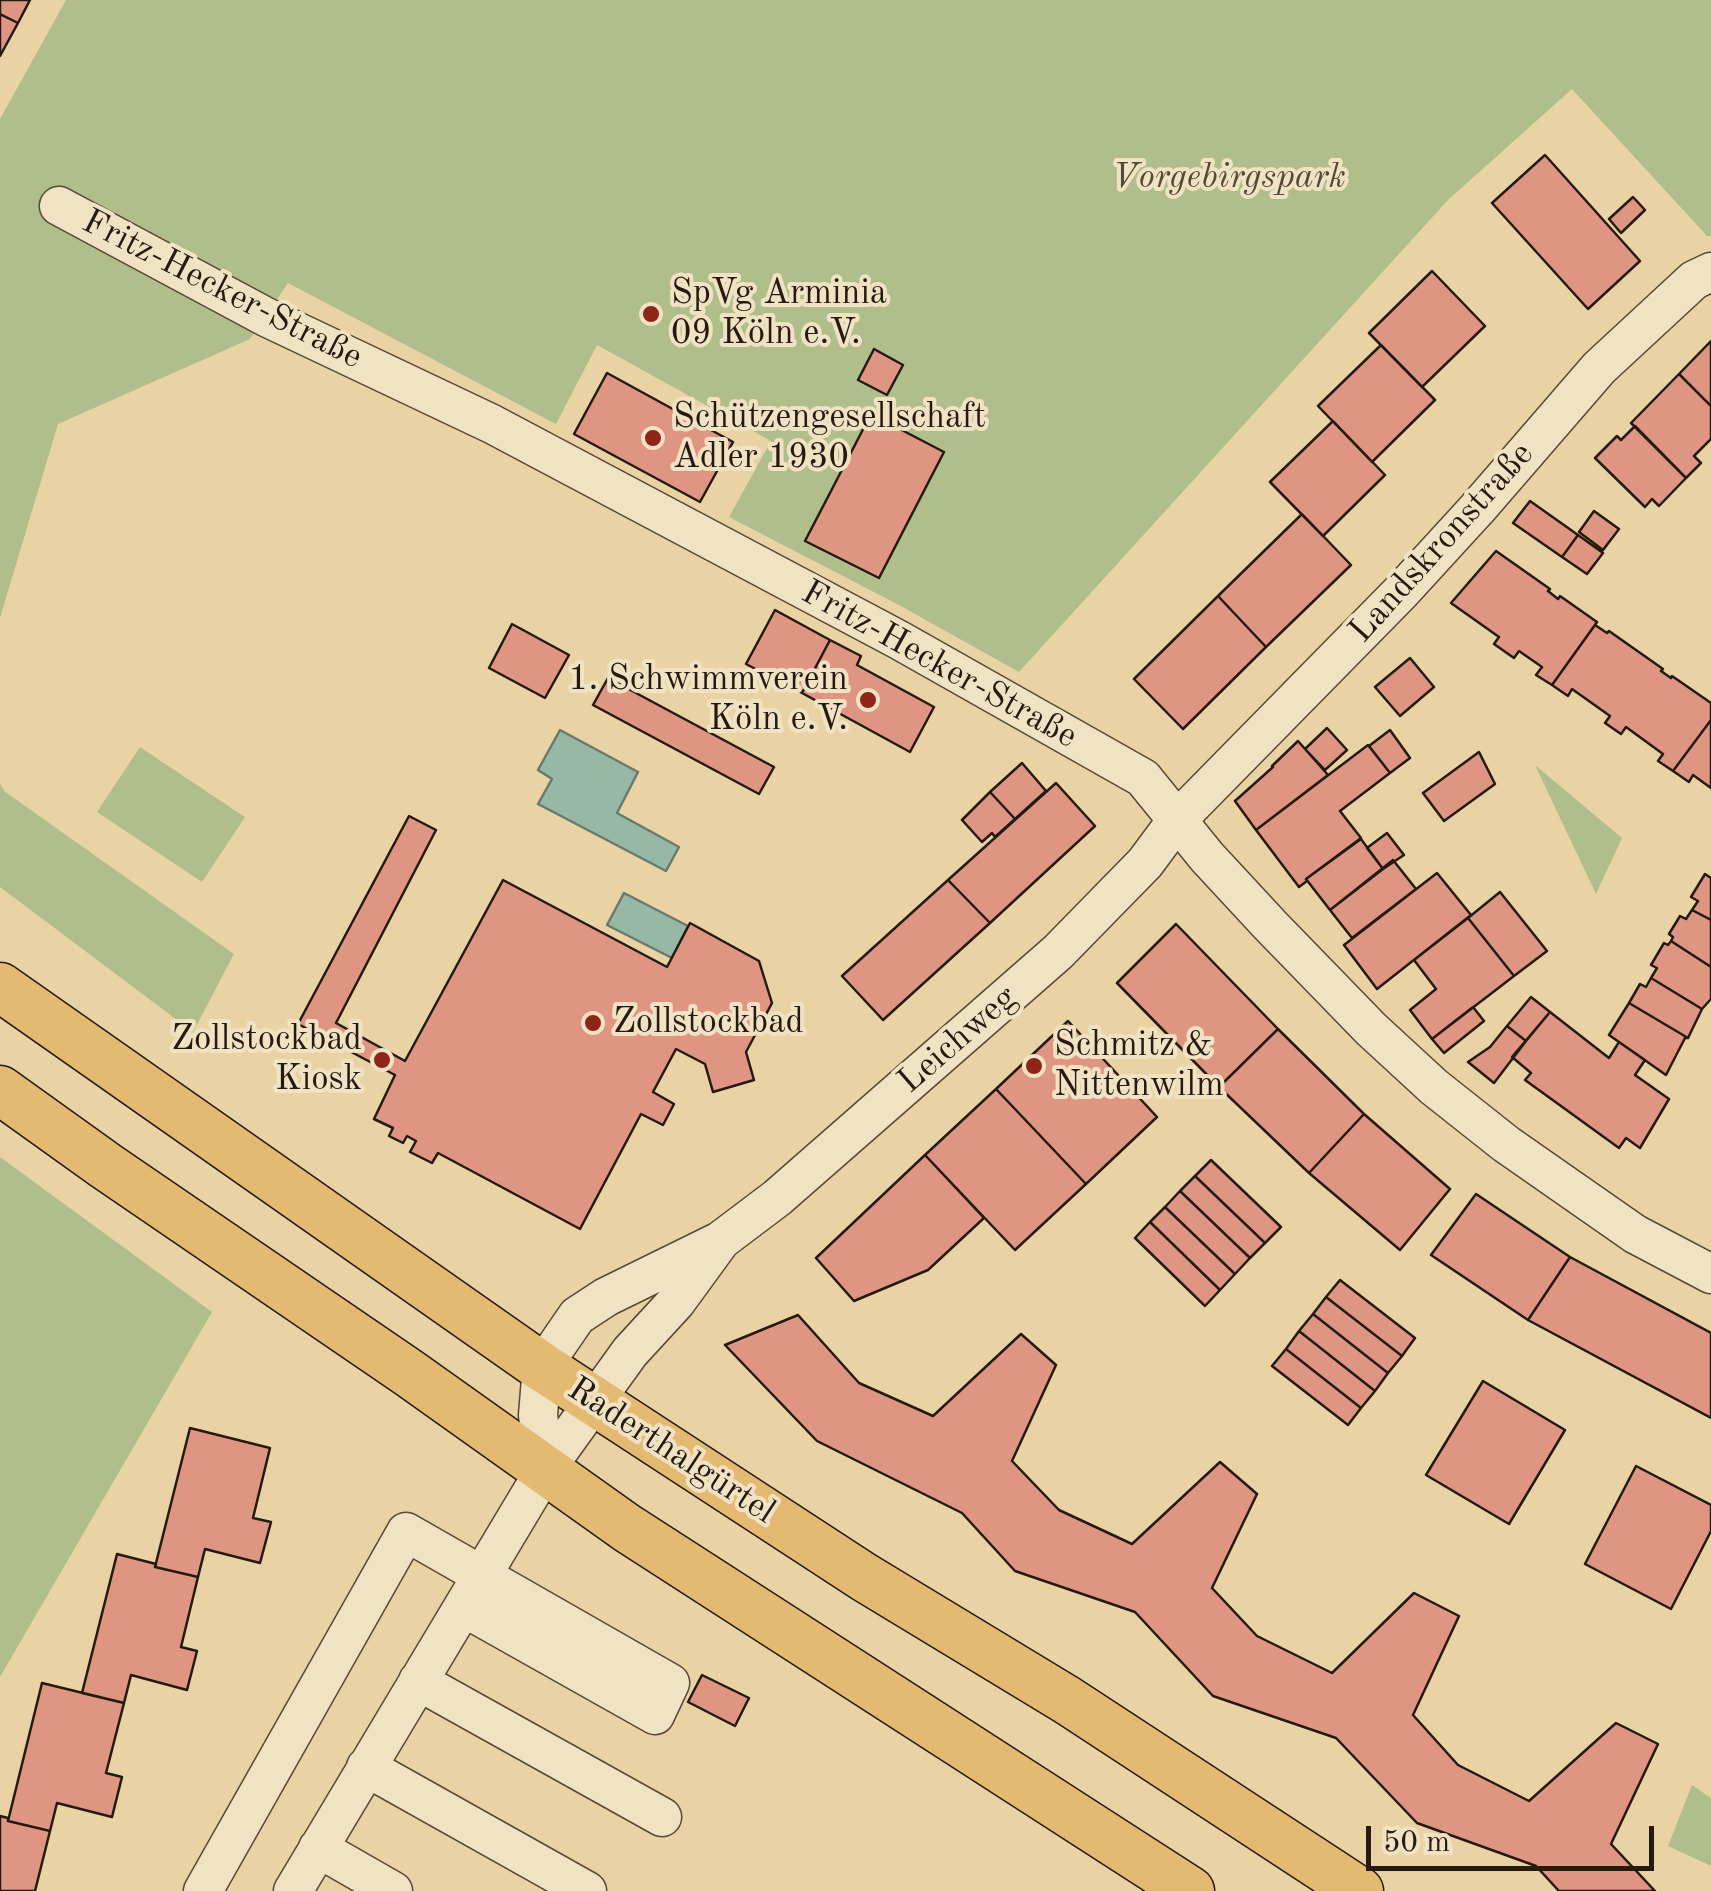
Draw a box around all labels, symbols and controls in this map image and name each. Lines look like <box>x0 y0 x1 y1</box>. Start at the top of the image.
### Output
park label: Vorgebirgspark <box>1112 157 1346 199</box>
street label: Fritz-Hecker-Straße <box>75 201 369 379</box>
place label: SpVg Arminia 09 Köln e.V. <box>671 273 887 355</box>
marker: SpVg Arminia 09 Köln e.V. <box>640 303 662 325</box>
place label: Schützengesellschaft Adler 1930 <box>673 397 986 479</box>
marker: Schützengesellschaft Adler 1930 <box>642 427 664 449</box>
street label: Landskronstraße <box>1341 434 1543 652</box>
street label: Fritz-Hecker-Straße <box>794 572 1084 758</box>
place label: 1. Schwimmverein Köln e.V. <box>568 659 848 741</box>
marker: 1. Schwimmverein Köln e.V. <box>857 689 879 711</box>
street label: Leichweg <box>890 977 1026 1103</box>
place label: Zollstockbad <box>613 1002 804 1044</box>
marker: Zollstockbad <box>582 1012 604 1034</box>
place label: Zollstockbad Kiosk <box>171 1019 362 1101</box>
place label: Schmitz & Nittenwilm <box>1054 1025 1224 1107</box>
marker: Zollstockbad Kiosk <box>371 1049 393 1071</box>
marker: Schmitz & Nittenwilm <box>1023 1055 1045 1077</box>
street label: Raderthalgürtel <box>559 1368 783 1534</box>
scale bar <box>1371 1806 1658 1868</box>
text: 50 m <box>1383 1828 1450 1858</box>

